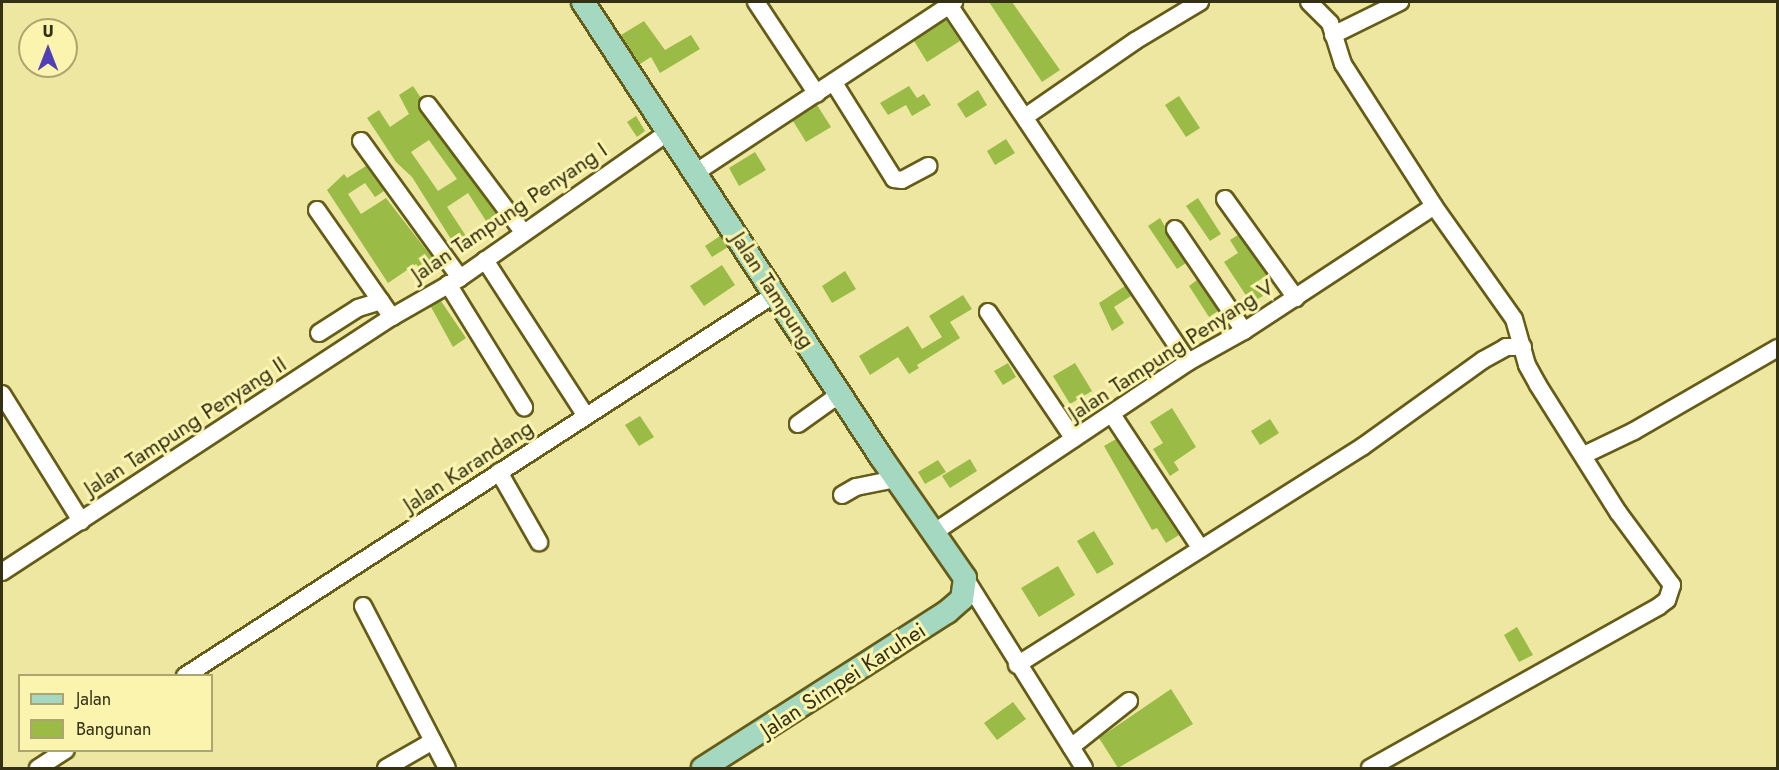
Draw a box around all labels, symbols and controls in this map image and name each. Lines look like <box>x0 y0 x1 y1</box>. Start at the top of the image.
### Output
north arrow <box>18 18 78 78</box>
text: U <box>42 20 54 43</box>
street label: Jalan Tampung Penyang I <box>406 137 612 287</box>
street label: Jalan Tampung <box>726 227 820 353</box>
street label: Jalan Tampung Penyang V <box>1063 274 1279 426</box>
street label: Jalan Tampung Penyang II <box>79 351 291 501</box>
street label: Jalan Karandang <box>398 414 538 518</box>
street label: Jalan Simpei Karuhei <box>756 617 930 743</box>
legend <box>18 674 213 752</box>
text: Jalan <box>76 686 111 712</box>
text: Bangunan <box>76 716 151 742</box>

